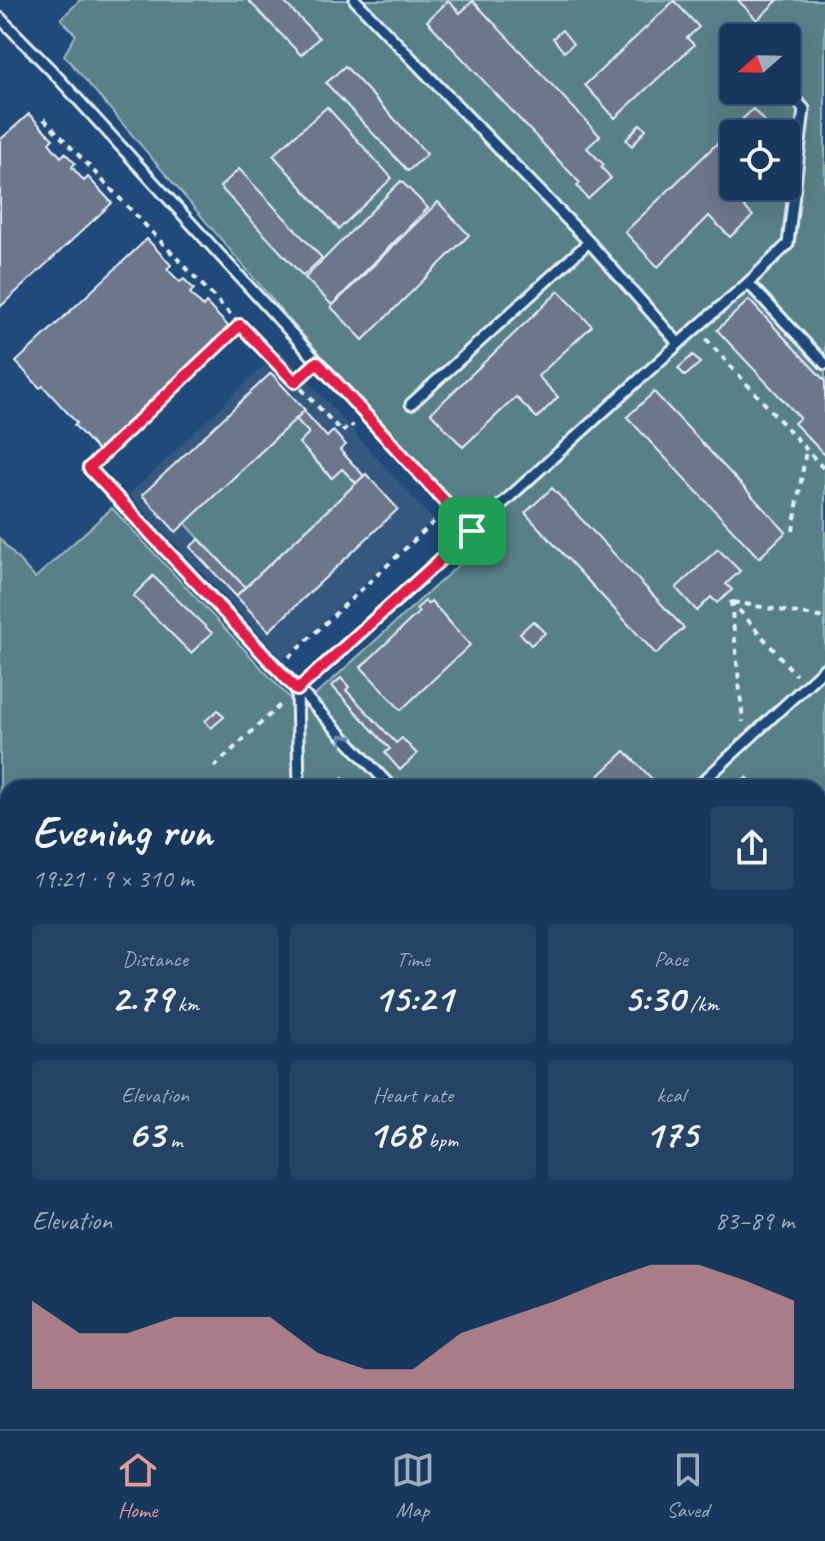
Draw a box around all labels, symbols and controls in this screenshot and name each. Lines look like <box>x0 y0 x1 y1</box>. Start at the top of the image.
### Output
north arrow <box>720 24 800 104</box>
map controls <box>720 24 800 200</box>
button: locate <box>720 120 800 200</box>
pin <box>438 497 506 565</box>
icon: arrive <box>450 509 494 553</box>
one-way arrow <box>339 734 354 748</box>
text: Evening run <box>32 804 212 859</box>
button: share <box>710 806 794 890</box>
text: 19:21 · 9 × 310 m <box>32 862 193 895</box>
text: Distance <box>122 945 188 973</box>
text: Time <box>396 945 430 973</box>
text: Pace <box>654 945 688 973</box>
text: 2.79 <box>111 973 172 1023</box>
text: 15:21 <box>373 973 453 1023</box>
text: 5:30 <box>623 973 685 1023</box>
text: km <box>172 990 199 1018</box>
text: /km <box>685 990 719 1018</box>
text: Elevation <box>121 1081 189 1109</box>
text: Heart rate <box>373 1081 453 1109</box>
text: kcal <box>656 1081 686 1109</box>
text: 63 <box>128 1109 165 1159</box>
text: 168 <box>368 1109 423 1159</box>
text: 175 <box>644 1109 698 1159</box>
text: m <box>165 1126 182 1154</box>
text: bpm <box>423 1126 458 1154</box>
text: Elevation <box>32 1204 112 1237</box>
text: 83–89 m <box>715 1204 794 1237</box>
tab: Home <box>116 1448 160 1524</box>
tab: Map <box>391 1448 435 1524</box>
tab: Saved <box>666 1448 710 1524</box>

